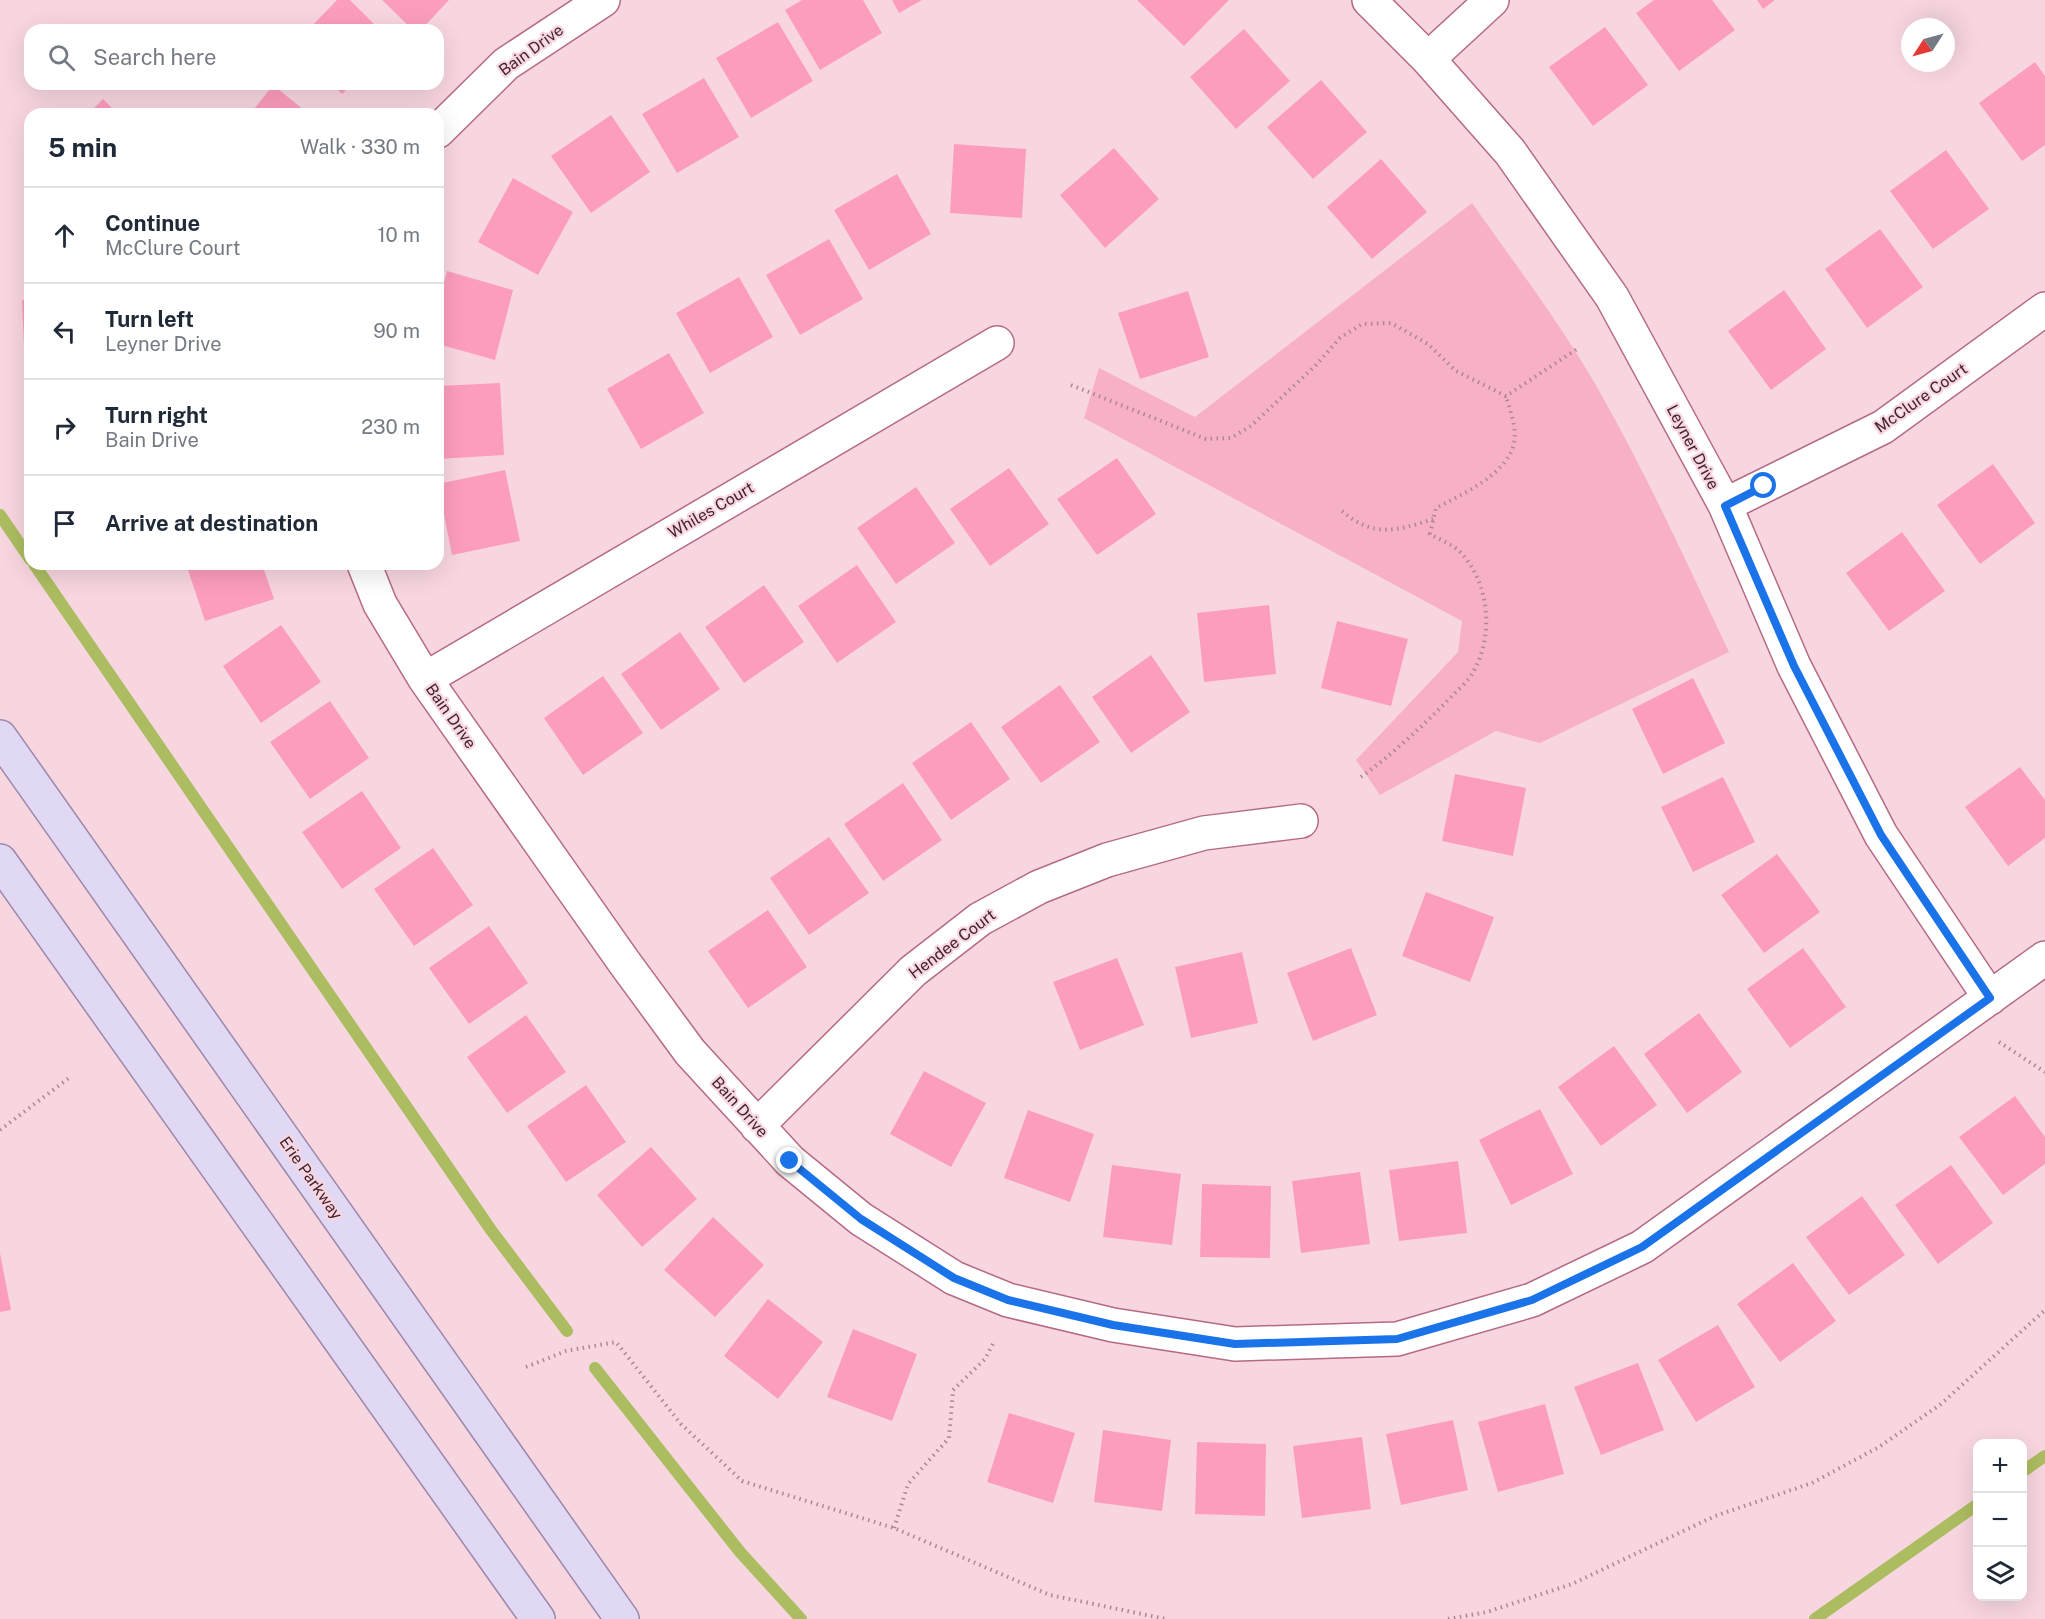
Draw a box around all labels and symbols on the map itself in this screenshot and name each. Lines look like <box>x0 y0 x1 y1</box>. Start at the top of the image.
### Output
north arrow <box>1901 18 1955 72</box>
street label: Bain Drive <box>495 20 567 80</box>
street label: McClure Court <box>1871 359 1971 437</box>
street label: Leyner Drive <box>1663 401 1723 493</box>
route start <box>1750 472 1776 498</box>
street label: Whiles Court <box>665 478 757 542</box>
street label: Bain Drive <box>422 680 480 752</box>
street label: Hendee Court <box>905 905 999 983</box>
street label: Bain Drive <box>708 1073 772 1141</box>
street label: Erie Parkway <box>276 1133 347 1223</box>
route end <box>776 1147 802 1173</box>

